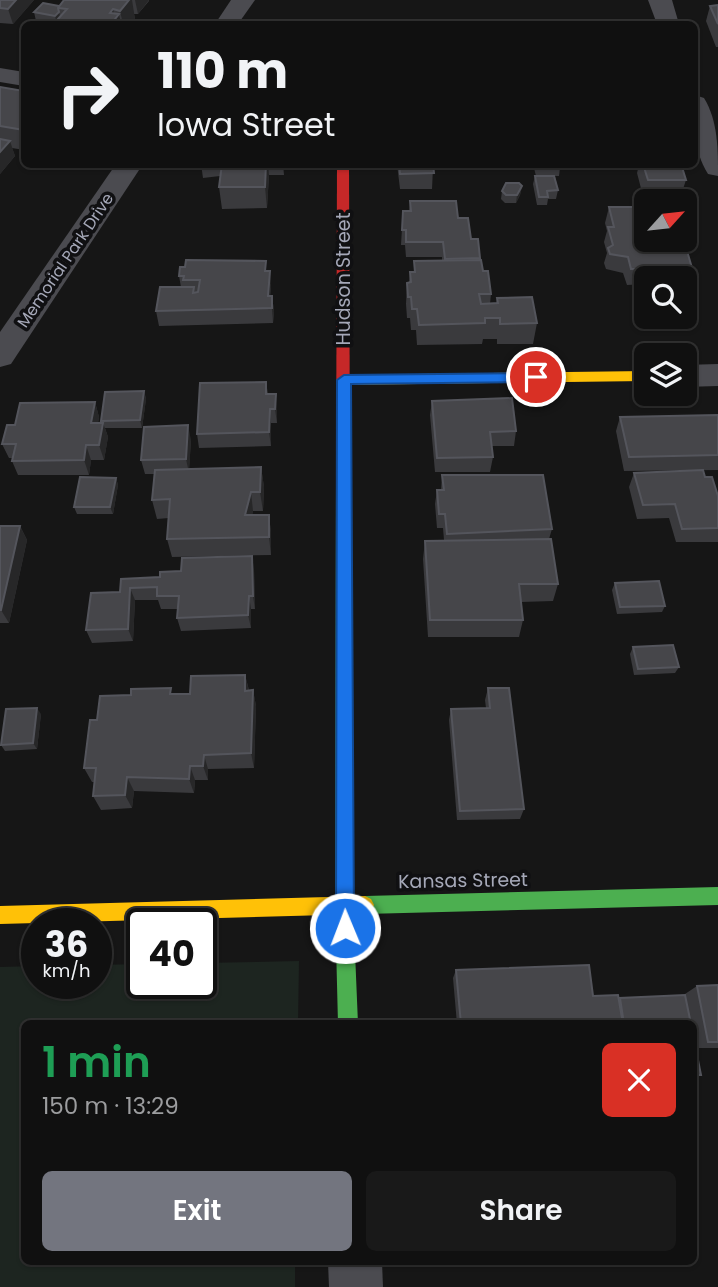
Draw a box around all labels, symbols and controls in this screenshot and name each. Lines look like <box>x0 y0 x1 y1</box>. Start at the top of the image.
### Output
text: 110 m <box>157 37 288 105</box>
icon: right <box>42 49 133 140</box>
text: Iowa Street <box>157 102 335 147</box>
street label: Memorial Park Drive <box>12 188 119 332</box>
north arrow <box>634 189 696 252</box>
map controls <box>634 189 697 406</box>
street label: Hudson Street <box>330 212 357 346</box>
button: search <box>634 266 697 329</box>
button: layers <box>634 343 697 406</box>
pin <box>506 347 566 407</box>
icon: arrive <box>517 358 555 396</box>
street label: Kansas Street <box>398 866 528 895</box>
position arrow <box>308 891 382 965</box>
speed limit sign: 40 <box>126 908 217 999</box>
text: 36 <box>45 920 88 969</box>
text: km/h <box>43 958 90 983</box>
text: 1 min <box>42 1033 151 1092</box>
button: close <box>602 1043 676 1117</box>
text: 150 m · 13:29 <box>42 1090 179 1122</box>
button: Exit <box>42 1171 352 1251</box>
button: Share <box>366 1171 676 1251</box>

